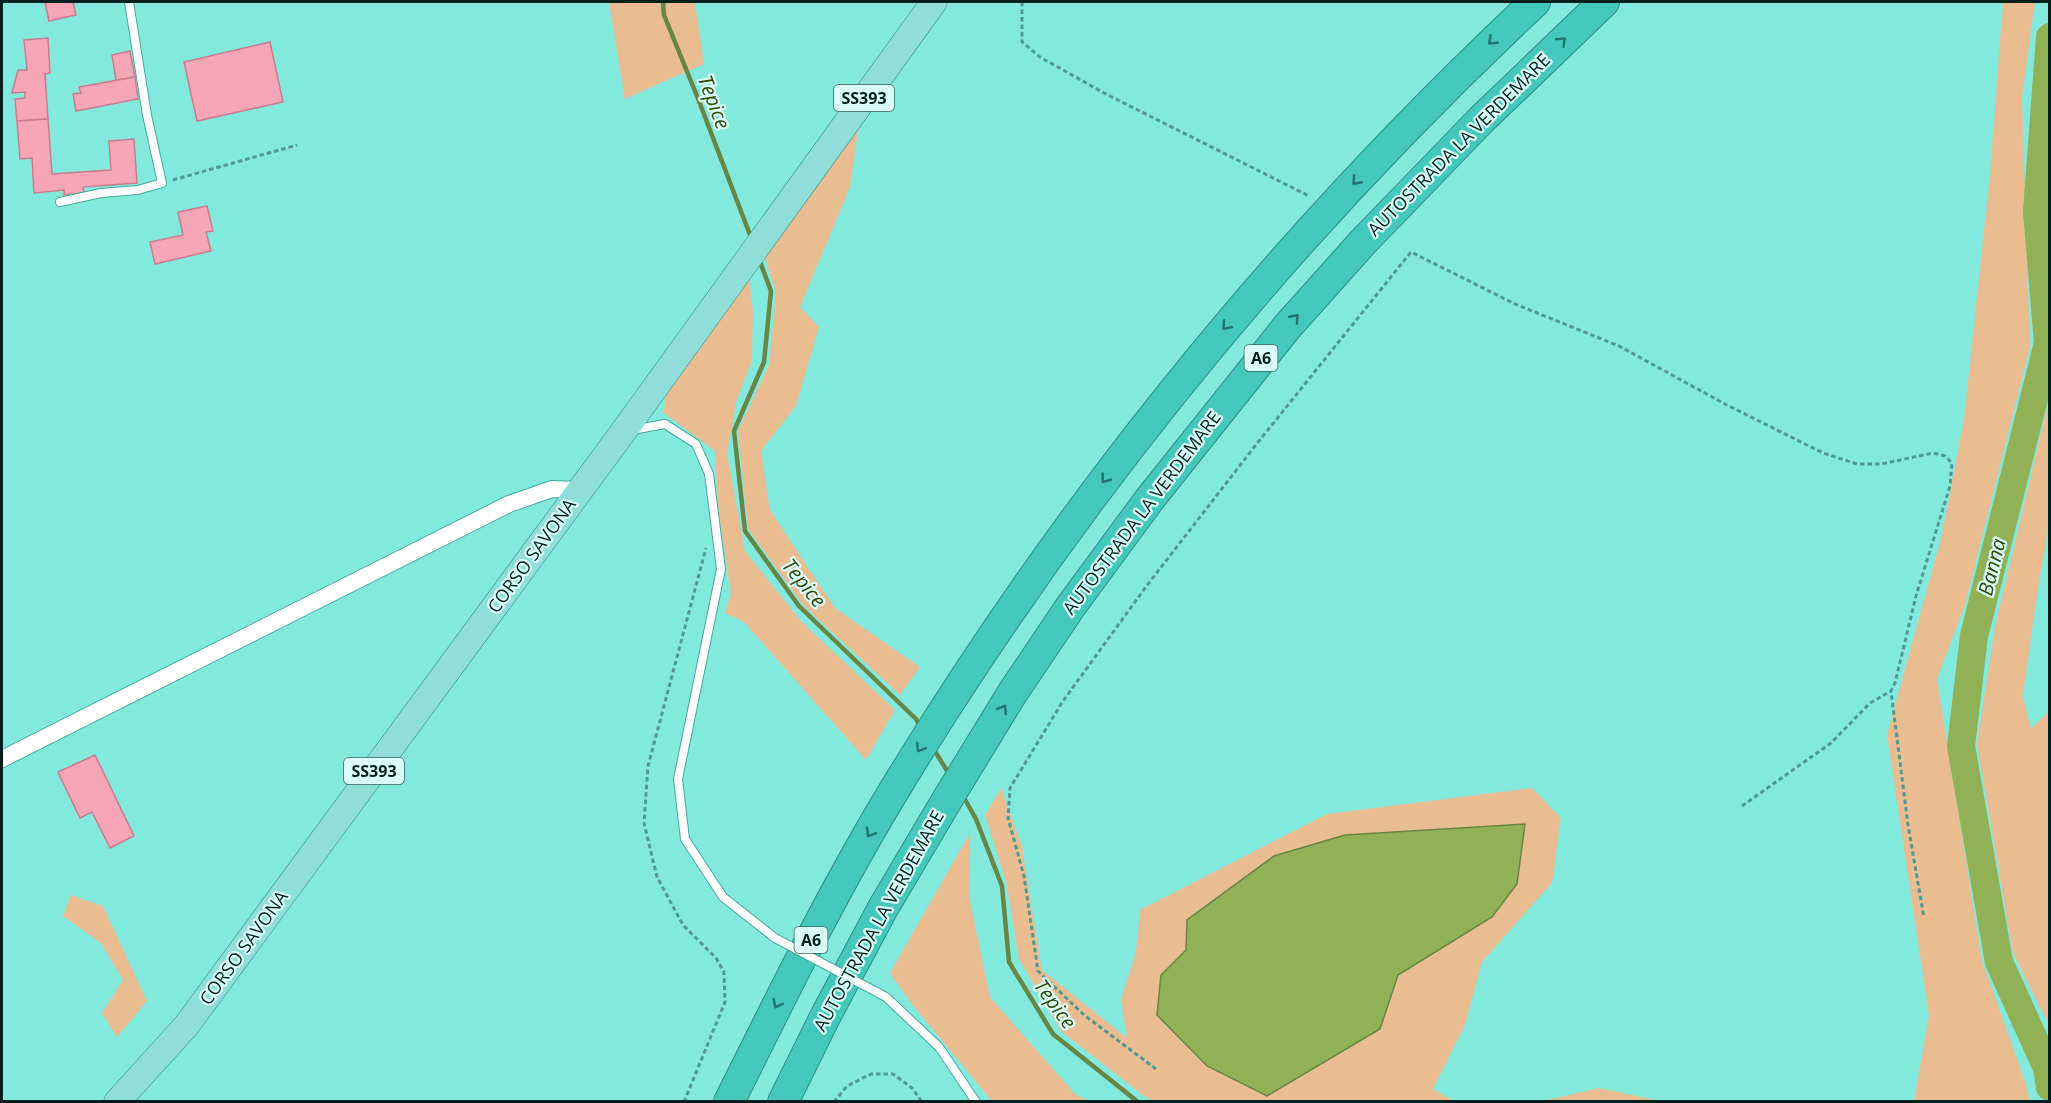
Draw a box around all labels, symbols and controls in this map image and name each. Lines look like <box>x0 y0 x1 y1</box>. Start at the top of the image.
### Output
one-way arrow <box>1489 34 1500 45</box>
one-way arrow <box>1554 38 1565 49</box>
street label: AUTOSTRADA LA VERDEMARE <box>1362 48 1555 241</box>
water label: Tepice <box>692 71 737 133</box>
road number: SS393 <box>834 85 894 111</box>
one-way arrow <box>1352 174 1363 184</box>
one-way arrow <box>1288 314 1299 324</box>
one-way arrow <box>1223 319 1234 330</box>
road number: A6 <box>1244 345 1278 371</box>
street label: AUTOSTRADA LA VERDEMARE <box>1057 406 1226 619</box>
one-way arrow <box>1102 473 1113 484</box>
street label: CORSO SAVONA <box>482 493 581 617</box>
water label: Banna <box>1971 536 2012 598</box>
water label: Tepice <box>776 553 832 613</box>
one-way arrow <box>996 705 1008 715</box>
one-way arrow <box>916 741 927 752</box>
road number: SS393 <box>344 758 404 784</box>
street label: AUTOSTRADA LA VERDEMARE <box>807 806 949 1035</box>
one-way arrow <box>866 827 877 837</box>
street label: CORSO SAVONA <box>194 885 293 1009</box>
road number: A6 <box>794 927 828 953</box>
water label: Tepice <box>1028 973 1083 1034</box>
one-way arrow <box>773 998 784 1009</box>

